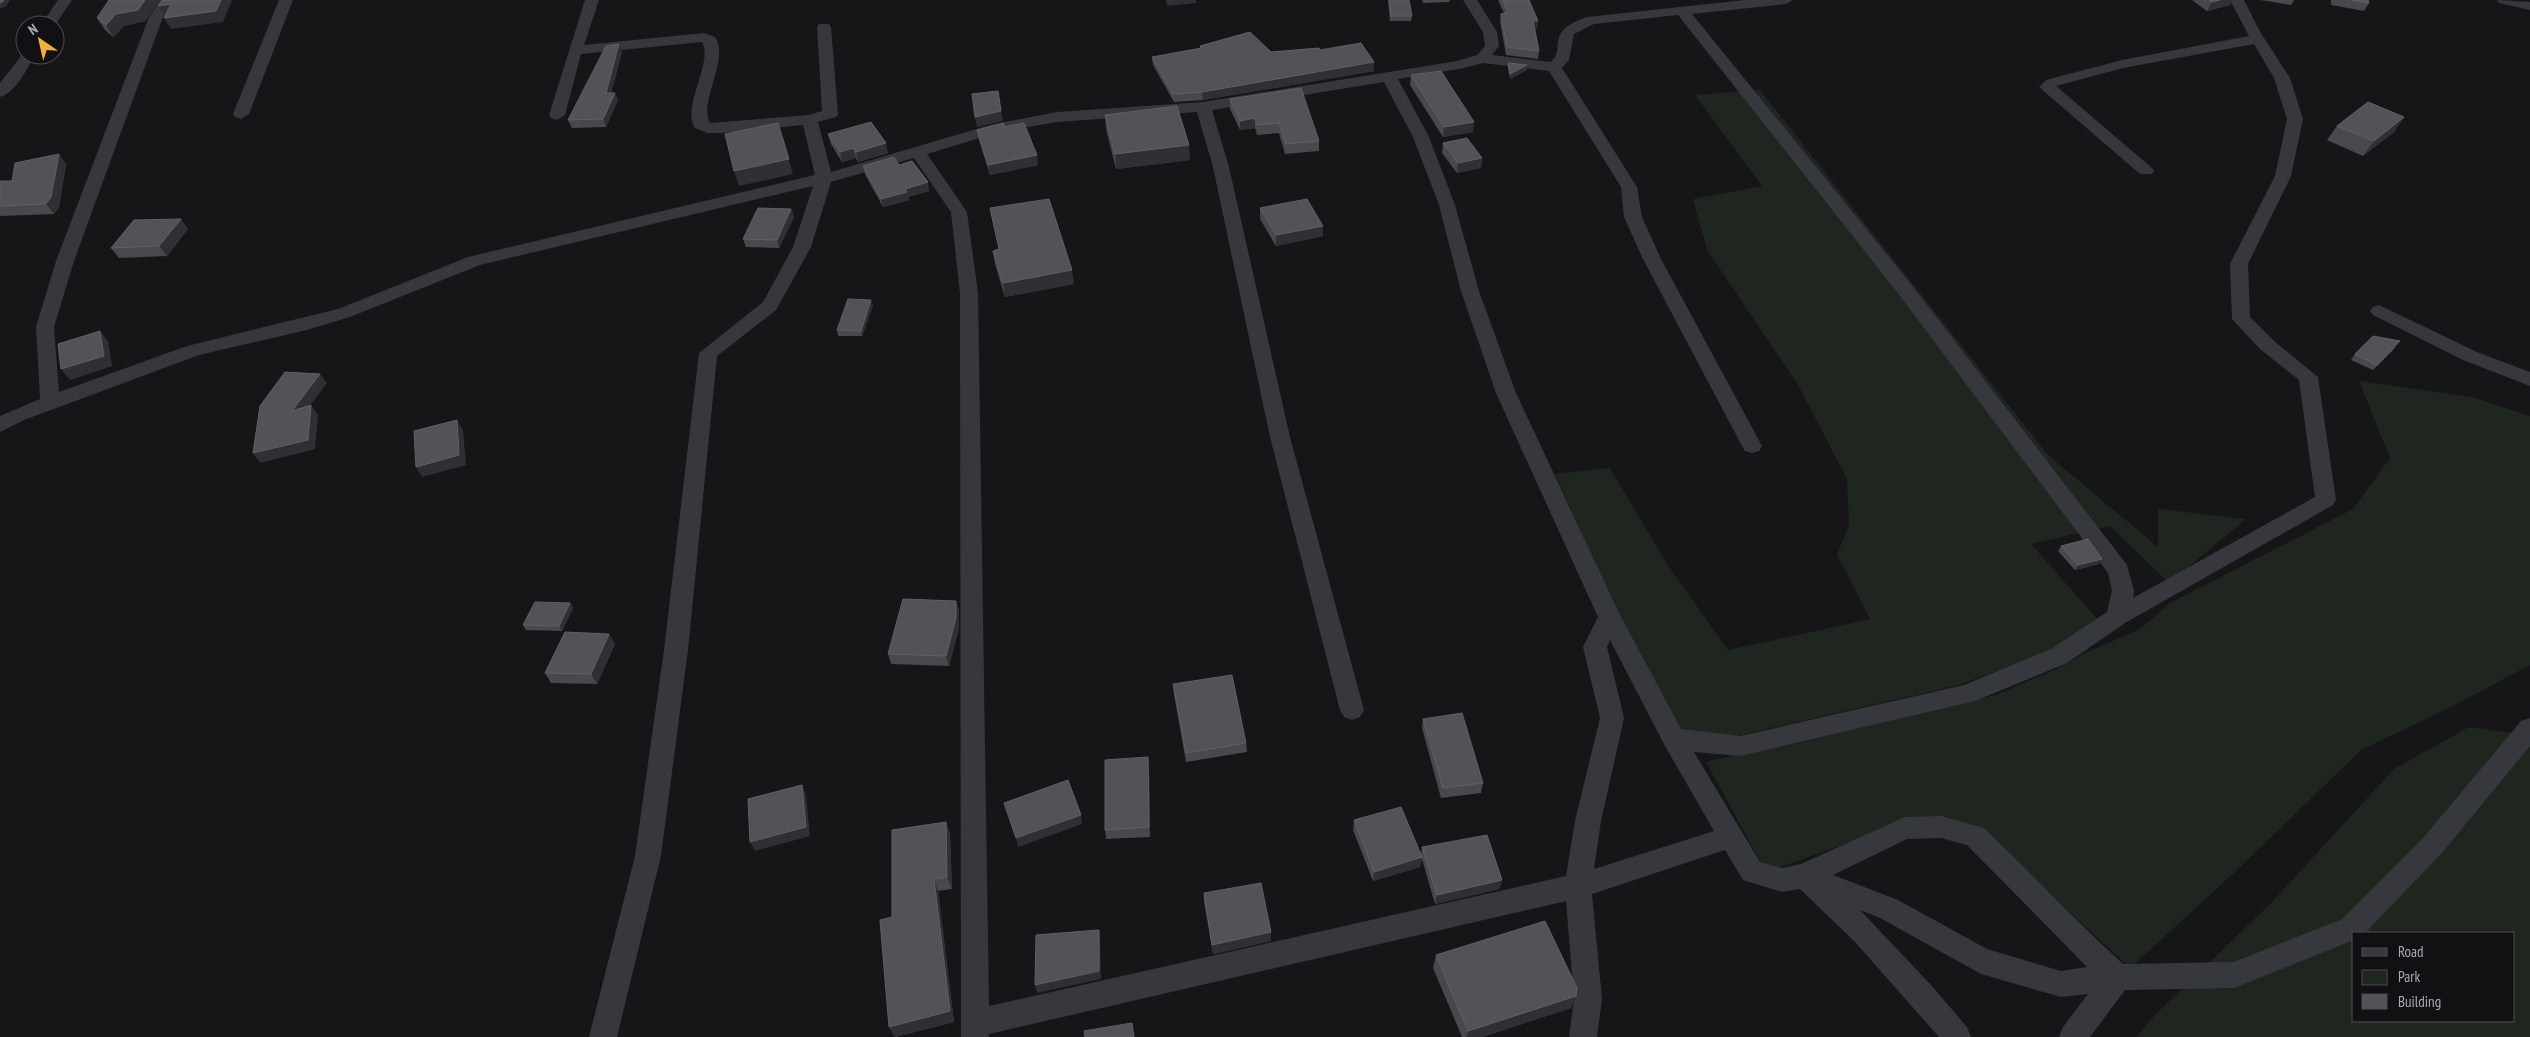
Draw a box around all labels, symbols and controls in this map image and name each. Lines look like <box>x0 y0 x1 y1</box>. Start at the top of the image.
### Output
north arrow <box>15 15 65 65</box>
text: N <box>25 20 41 39</box>
legend <box>2352 932 2515 1022</box>
text: Road <box>2398 942 2424 961</box>
text: Park <box>2398 967 2420 986</box>
text: Building <box>2398 992 2441 1011</box>

